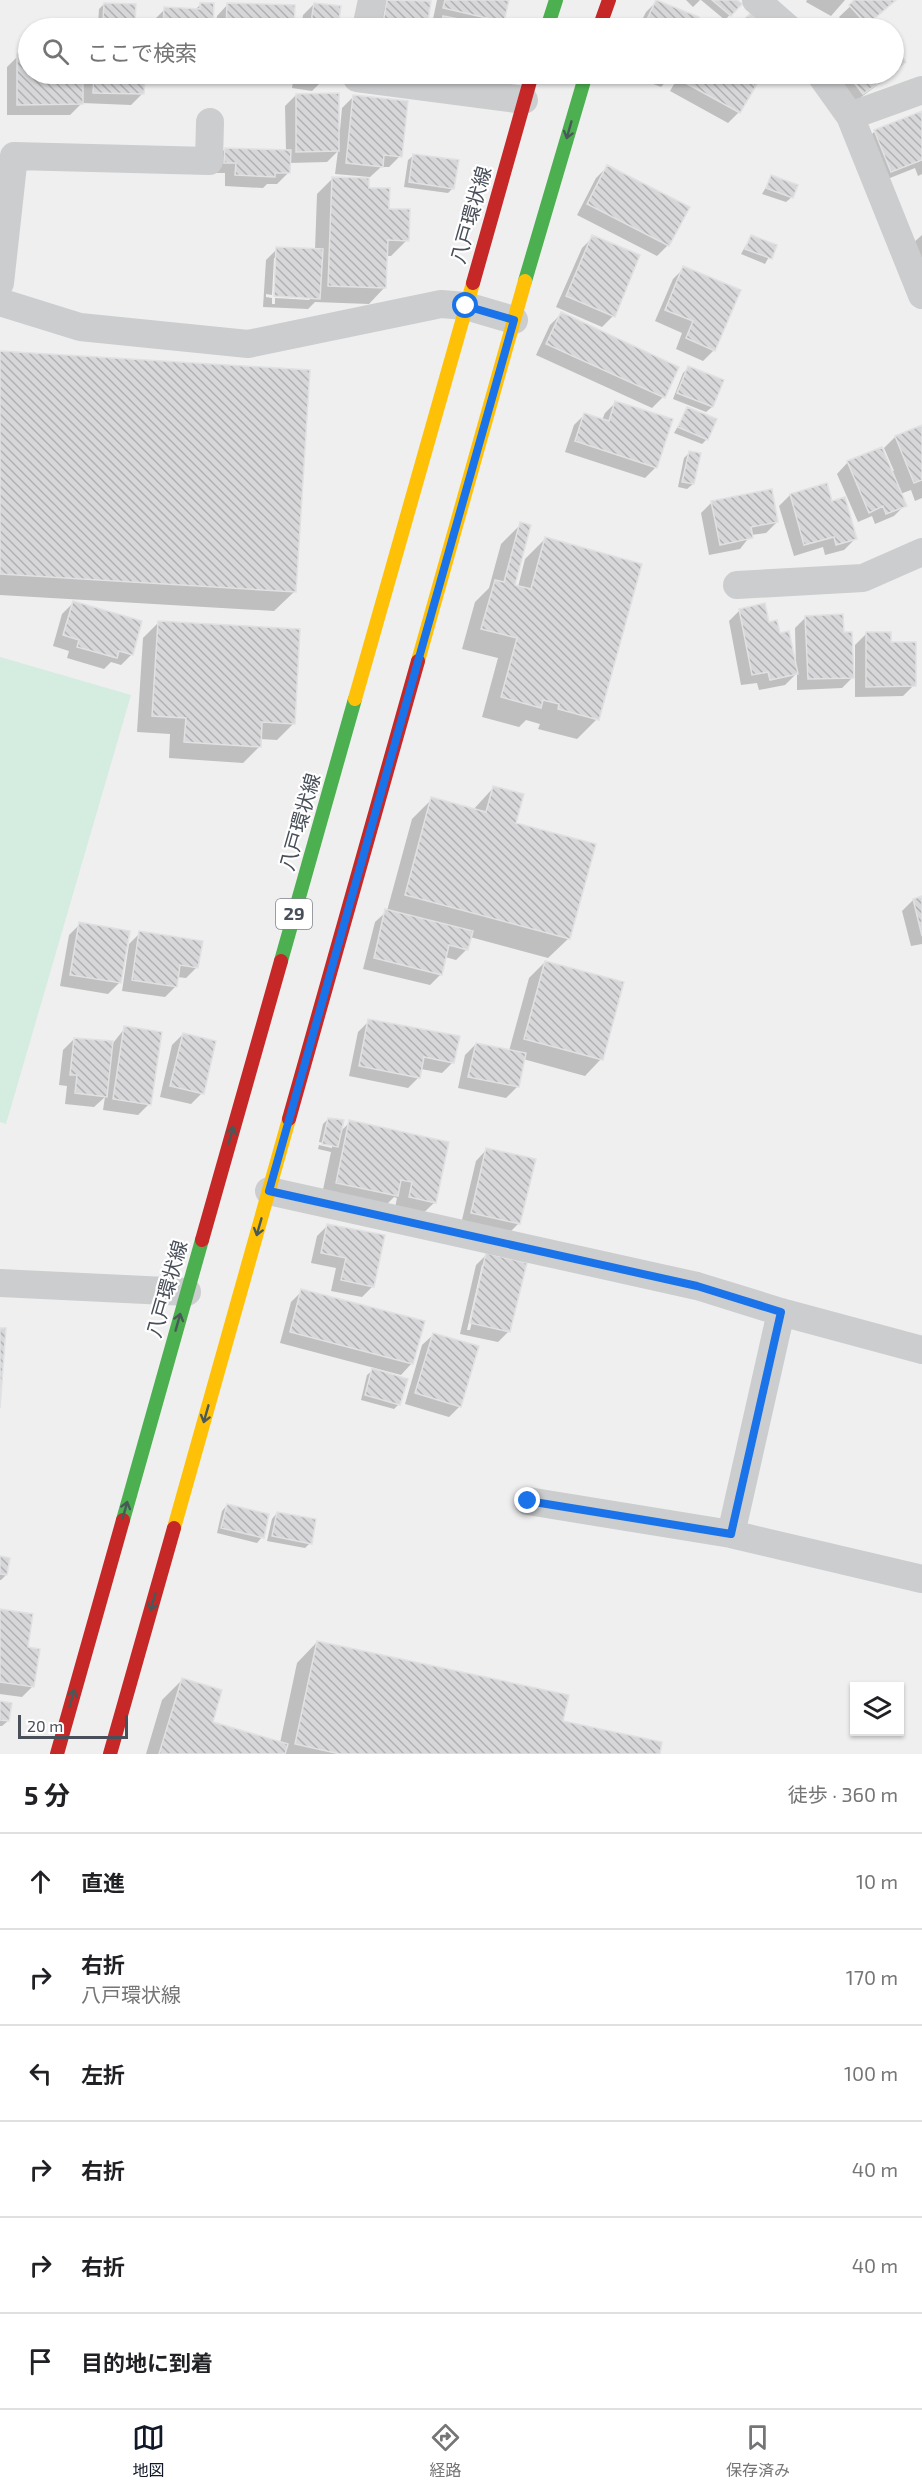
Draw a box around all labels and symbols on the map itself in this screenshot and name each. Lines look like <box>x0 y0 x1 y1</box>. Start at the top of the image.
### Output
one-way arrow <box>563 120 574 139</box>
street label: 八戸環状線 <box>445 163 495 266</box>
route start <box>452 292 478 318</box>
street label: 八戸環状線 <box>274 770 324 873</box>
road number: 29 <box>276 899 312 929</box>
one-way arrow <box>226 1126 237 1145</box>
one-way arrow <box>253 1217 264 1236</box>
street label: 八戸環状線 <box>141 1237 191 1340</box>
one-way arrow <box>173 1313 184 1332</box>
one-way arrow <box>200 1404 211 1423</box>
route end <box>514 1487 540 1513</box>
one-way arrow <box>120 1501 131 1520</box>
one-way arrow <box>147 1592 158 1611</box>
one-way arrow <box>67 1689 79 1708</box>
scale bar <box>18 1712 128 1740</box>

